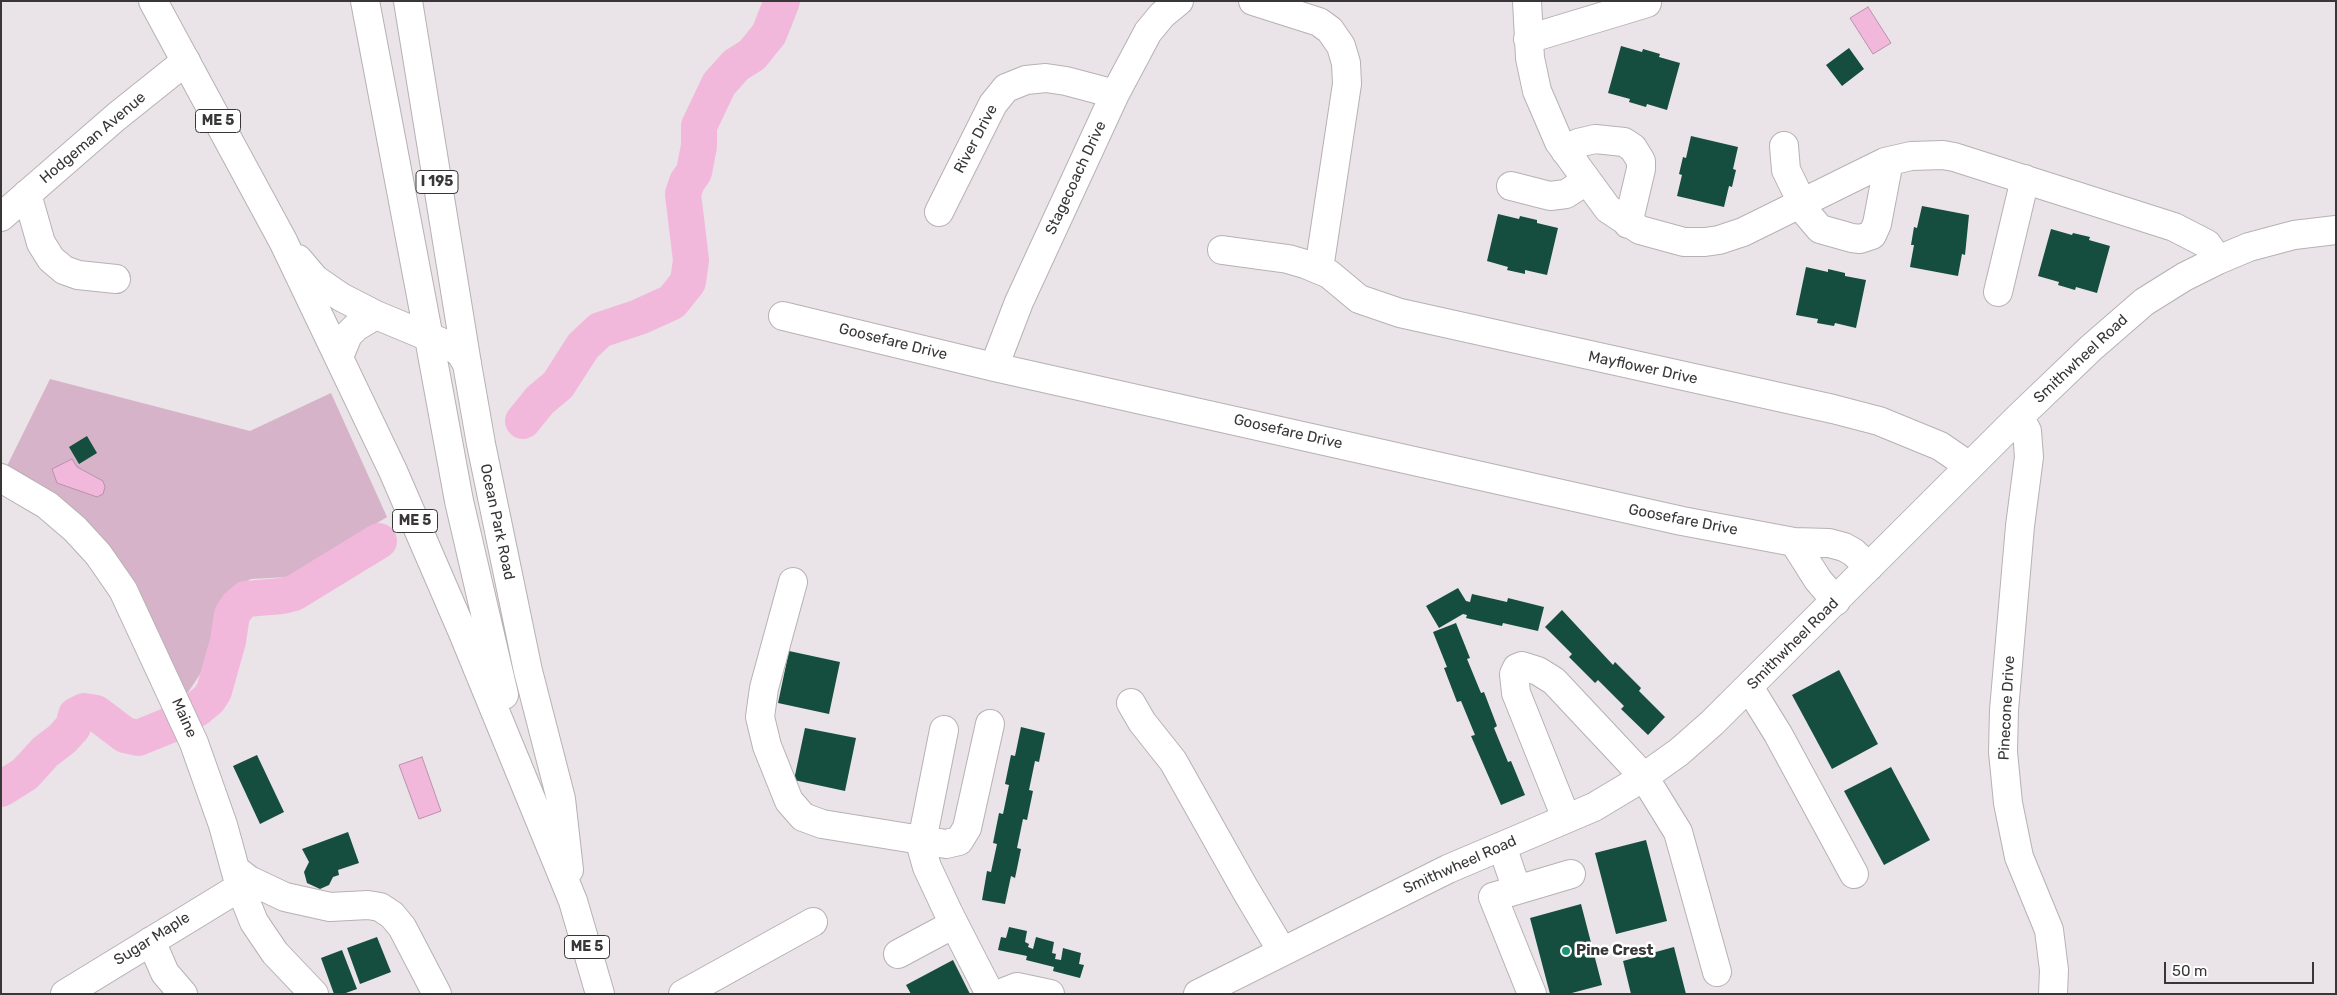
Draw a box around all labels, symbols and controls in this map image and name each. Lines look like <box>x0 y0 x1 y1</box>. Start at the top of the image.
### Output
street label: Hodgeman Avenue <box>36 89 150 187</box>
street label: River Drive <box>950 102 1002 176</box>
road number: ME 5 <box>196 110 240 132</box>
street label: Stagecoach Drive <box>1042 118 1110 238</box>
road number: I 195 <box>416 170 458 193</box>
street label: Smithwheel Road <box>2030 311 2132 407</box>
street label: Goosefare Drive <box>837 320 949 364</box>
street label: Mayflower Drive <box>1587 348 1699 388</box>
street label: Goosefare Drive <box>1232 411 1344 453</box>
street label: Ocean Park Road <box>476 462 518 582</box>
street label: Goosefare Drive <box>1627 501 1739 539</box>
road number: ME 5 <box>392 510 438 532</box>
street label: Smithwheel Road <box>1743 594 1843 694</box>
street label: Pinecone Drive <box>1995 655 2019 761</box>
street label: Maine <box>167 695 201 741</box>
street label: Smithwheel Road <box>1401 832 1519 898</box>
street label: Sugar Maple <box>111 909 193 969</box>
road number: ME 5 <box>564 936 610 959</box>
place label: Pine Crest <box>1576 942 1654 960</box>
marker: Pine Crest <box>1560 945 1572 957</box>
scale bar <box>2167 952 2317 984</box>
text: 50 m <box>2172 962 2207 980</box>

